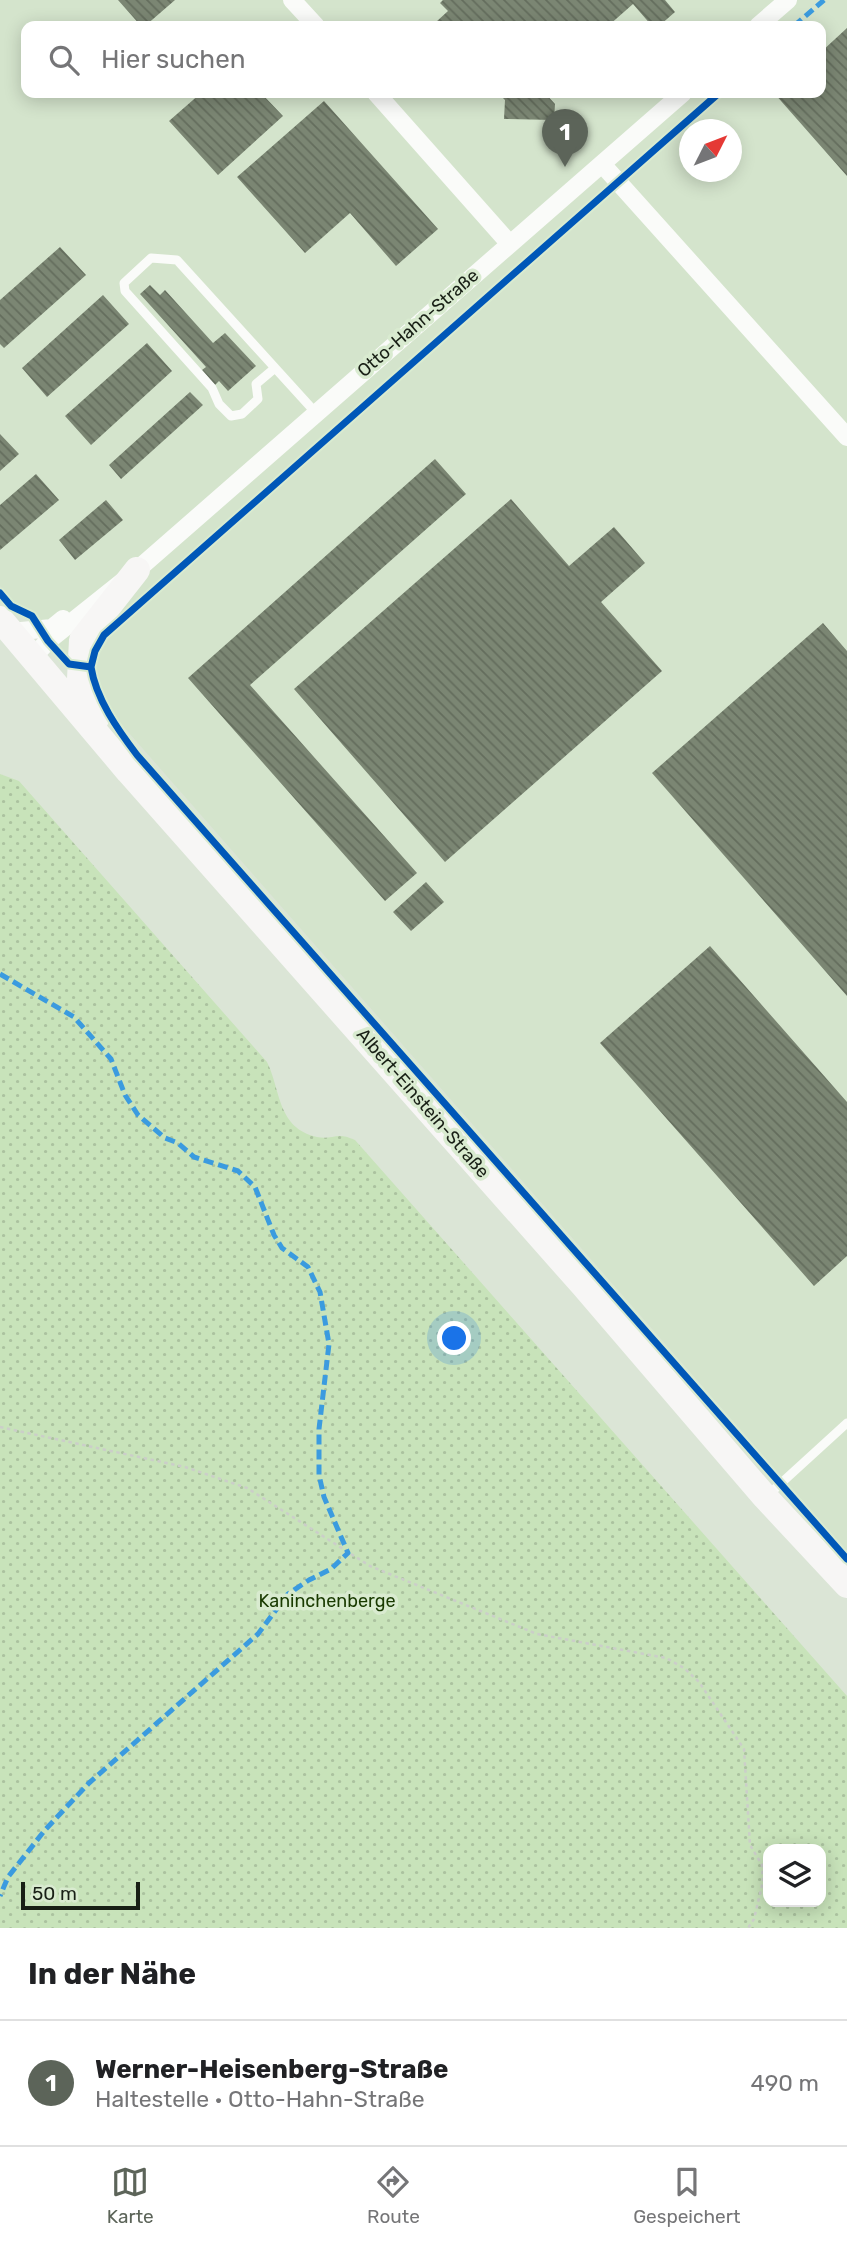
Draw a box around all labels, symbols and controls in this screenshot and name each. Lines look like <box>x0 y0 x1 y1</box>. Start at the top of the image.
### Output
search box <box>21 21 826 98</box>
icon: search <box>45 41 83 79</box>
text: Hier suchen <box>101 44 246 75</box>
pin: 1 <box>542 109 588 167</box>
north arrow <box>679 119 742 182</box>
street label: Otto-Hahn-Straße <box>353 264 483 382</box>
street label: Albert-Einstein-Straße <box>352 1024 494 1182</box>
your location <box>437 1321 471 1355</box>
park label: Kaninchenberge <box>259 1590 395 1612</box>
map controls <box>763 1844 826 1907</box>
button: layers <box>763 1844 826 1907</box>
scale bar <box>21 1879 140 1911</box>
text: 50 m <box>32 1882 77 1905</box>
text: In der Nähe <box>28 1956 196 1992</box>
text: Werner-Heisenberg-Straße <box>95 2054 449 2085</box>
text: 1 <box>45 2069 57 2097</box>
text: 490 m <box>751 2069 819 2097</box>
text: Haltestelle · Otto-Hahn-Straße <box>95 2085 425 2113</box>
tab: Karte <box>107 2163 154 2228</box>
tab: Route <box>367 2163 420 2228</box>
tab: Gespeichert <box>633 2163 740 2228</box>

